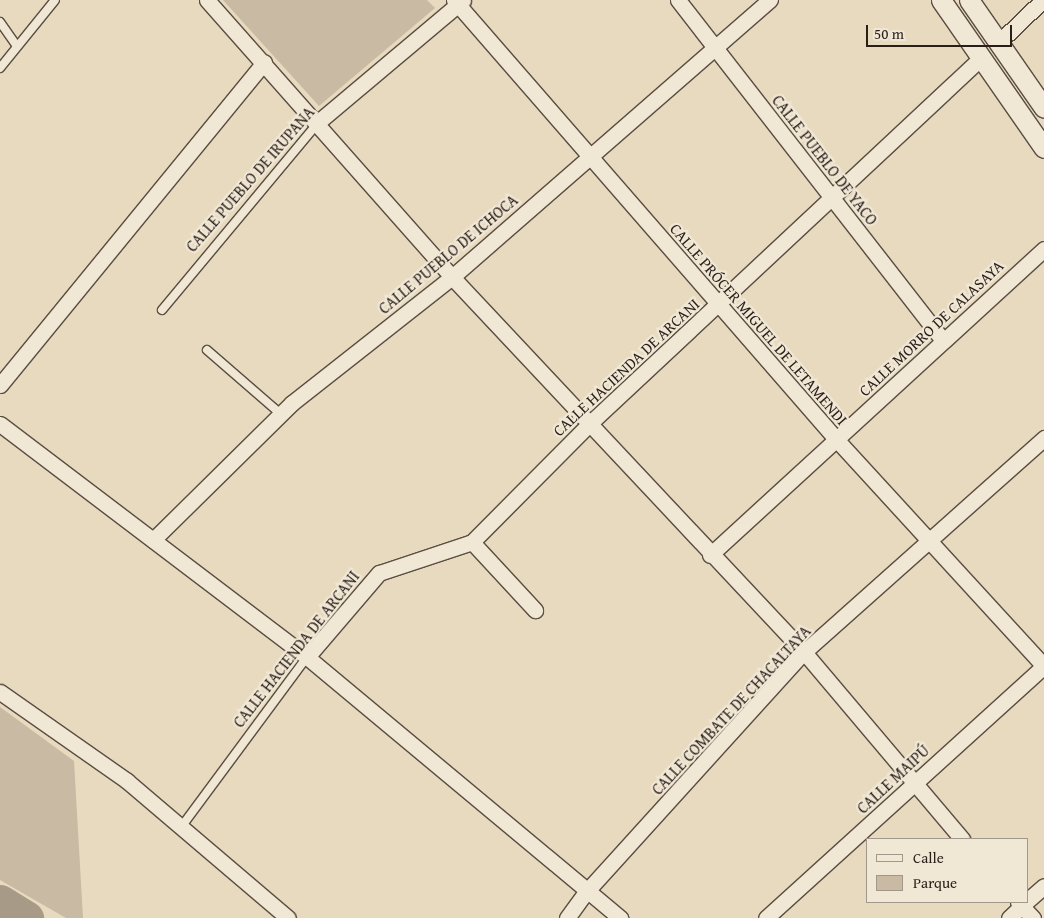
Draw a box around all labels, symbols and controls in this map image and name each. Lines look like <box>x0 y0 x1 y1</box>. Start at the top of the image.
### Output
scale bar <box>869 15 1015 47</box>
text: 50 m <box>874 23 904 44</box>
street label: CALLE PUEBLO DE YACO <box>768 91 882 229</box>
street label: CALLE PUEBLO DE IRUPANA <box>182 103 318 255</box>
street label: CALLE PUEBLO DE ICHOCA <box>375 190 521 318</box>
street label: CALLE PRÓCER MIGUEL DE LETAMENDI <box>666 219 852 429</box>
street label: CALLE MORRO DE CALASAYA <box>855 256 1007 400</box>
street label: CALLE HACIENDA DE ARCANI <box>549 294 703 440</box>
street label: CALLE HACIENDA DE ARCANI <box>229 567 363 731</box>
street label: CALLE COMBATE DE CHACALTAYA <box>647 621 815 799</box>
street label: CALLE MAIPÚ <box>853 741 933 817</box>
legend <box>866 838 1029 903</box>
text: Calle <box>913 847 944 868</box>
text: Parque <box>913 872 957 893</box>

